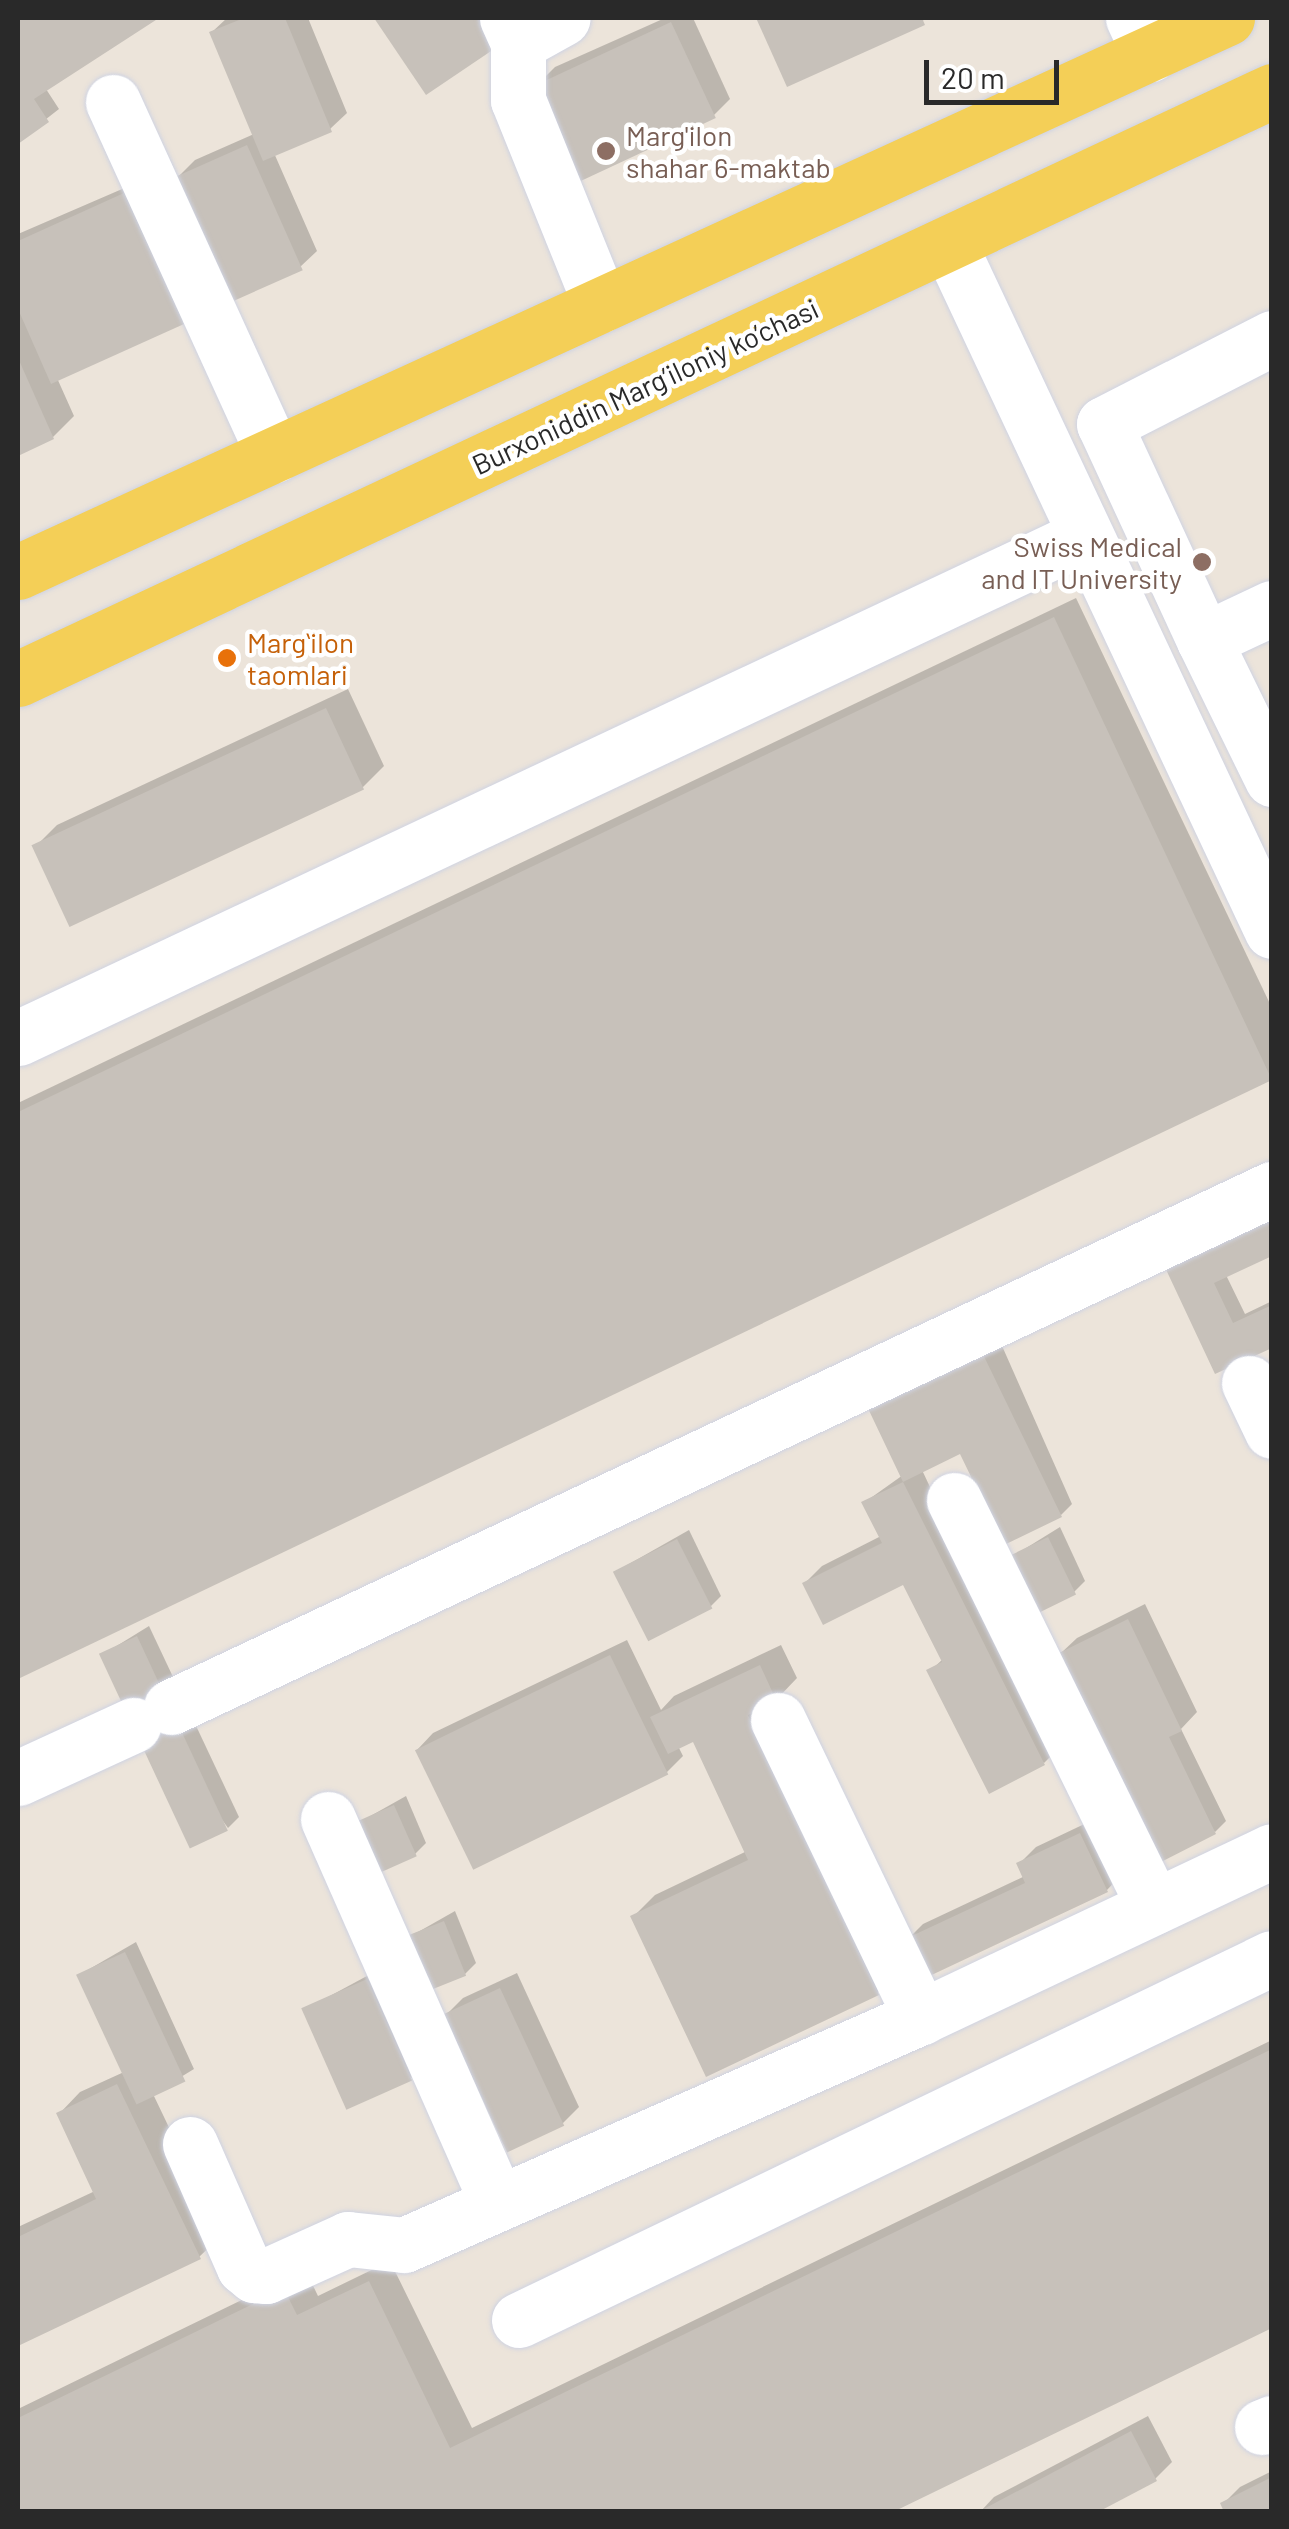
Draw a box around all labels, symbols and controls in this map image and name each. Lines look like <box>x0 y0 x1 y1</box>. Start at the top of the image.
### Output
scale bar <box>929 40 1064 102</box>
text: 20 m <box>941 59 1005 95</box>
place label: Marg'ilon shahar 6-maktab <box>626 118 831 184</box>
marker: Marg'ilon shahar 6-maktab <box>595 140 617 162</box>
street label: Burxoniddin Marg’iloniy ko’chasi <box>466 291 824 481</box>
place label: Swiss Medical and IT University <box>981 529 1182 595</box>
marker: Swiss Medical and IT University <box>1191 551 1213 573</box>
place label: Margʻilon taomlari <box>247 625 354 691</box>
marker: Margʻilon taomlari <box>216 647 238 669</box>

